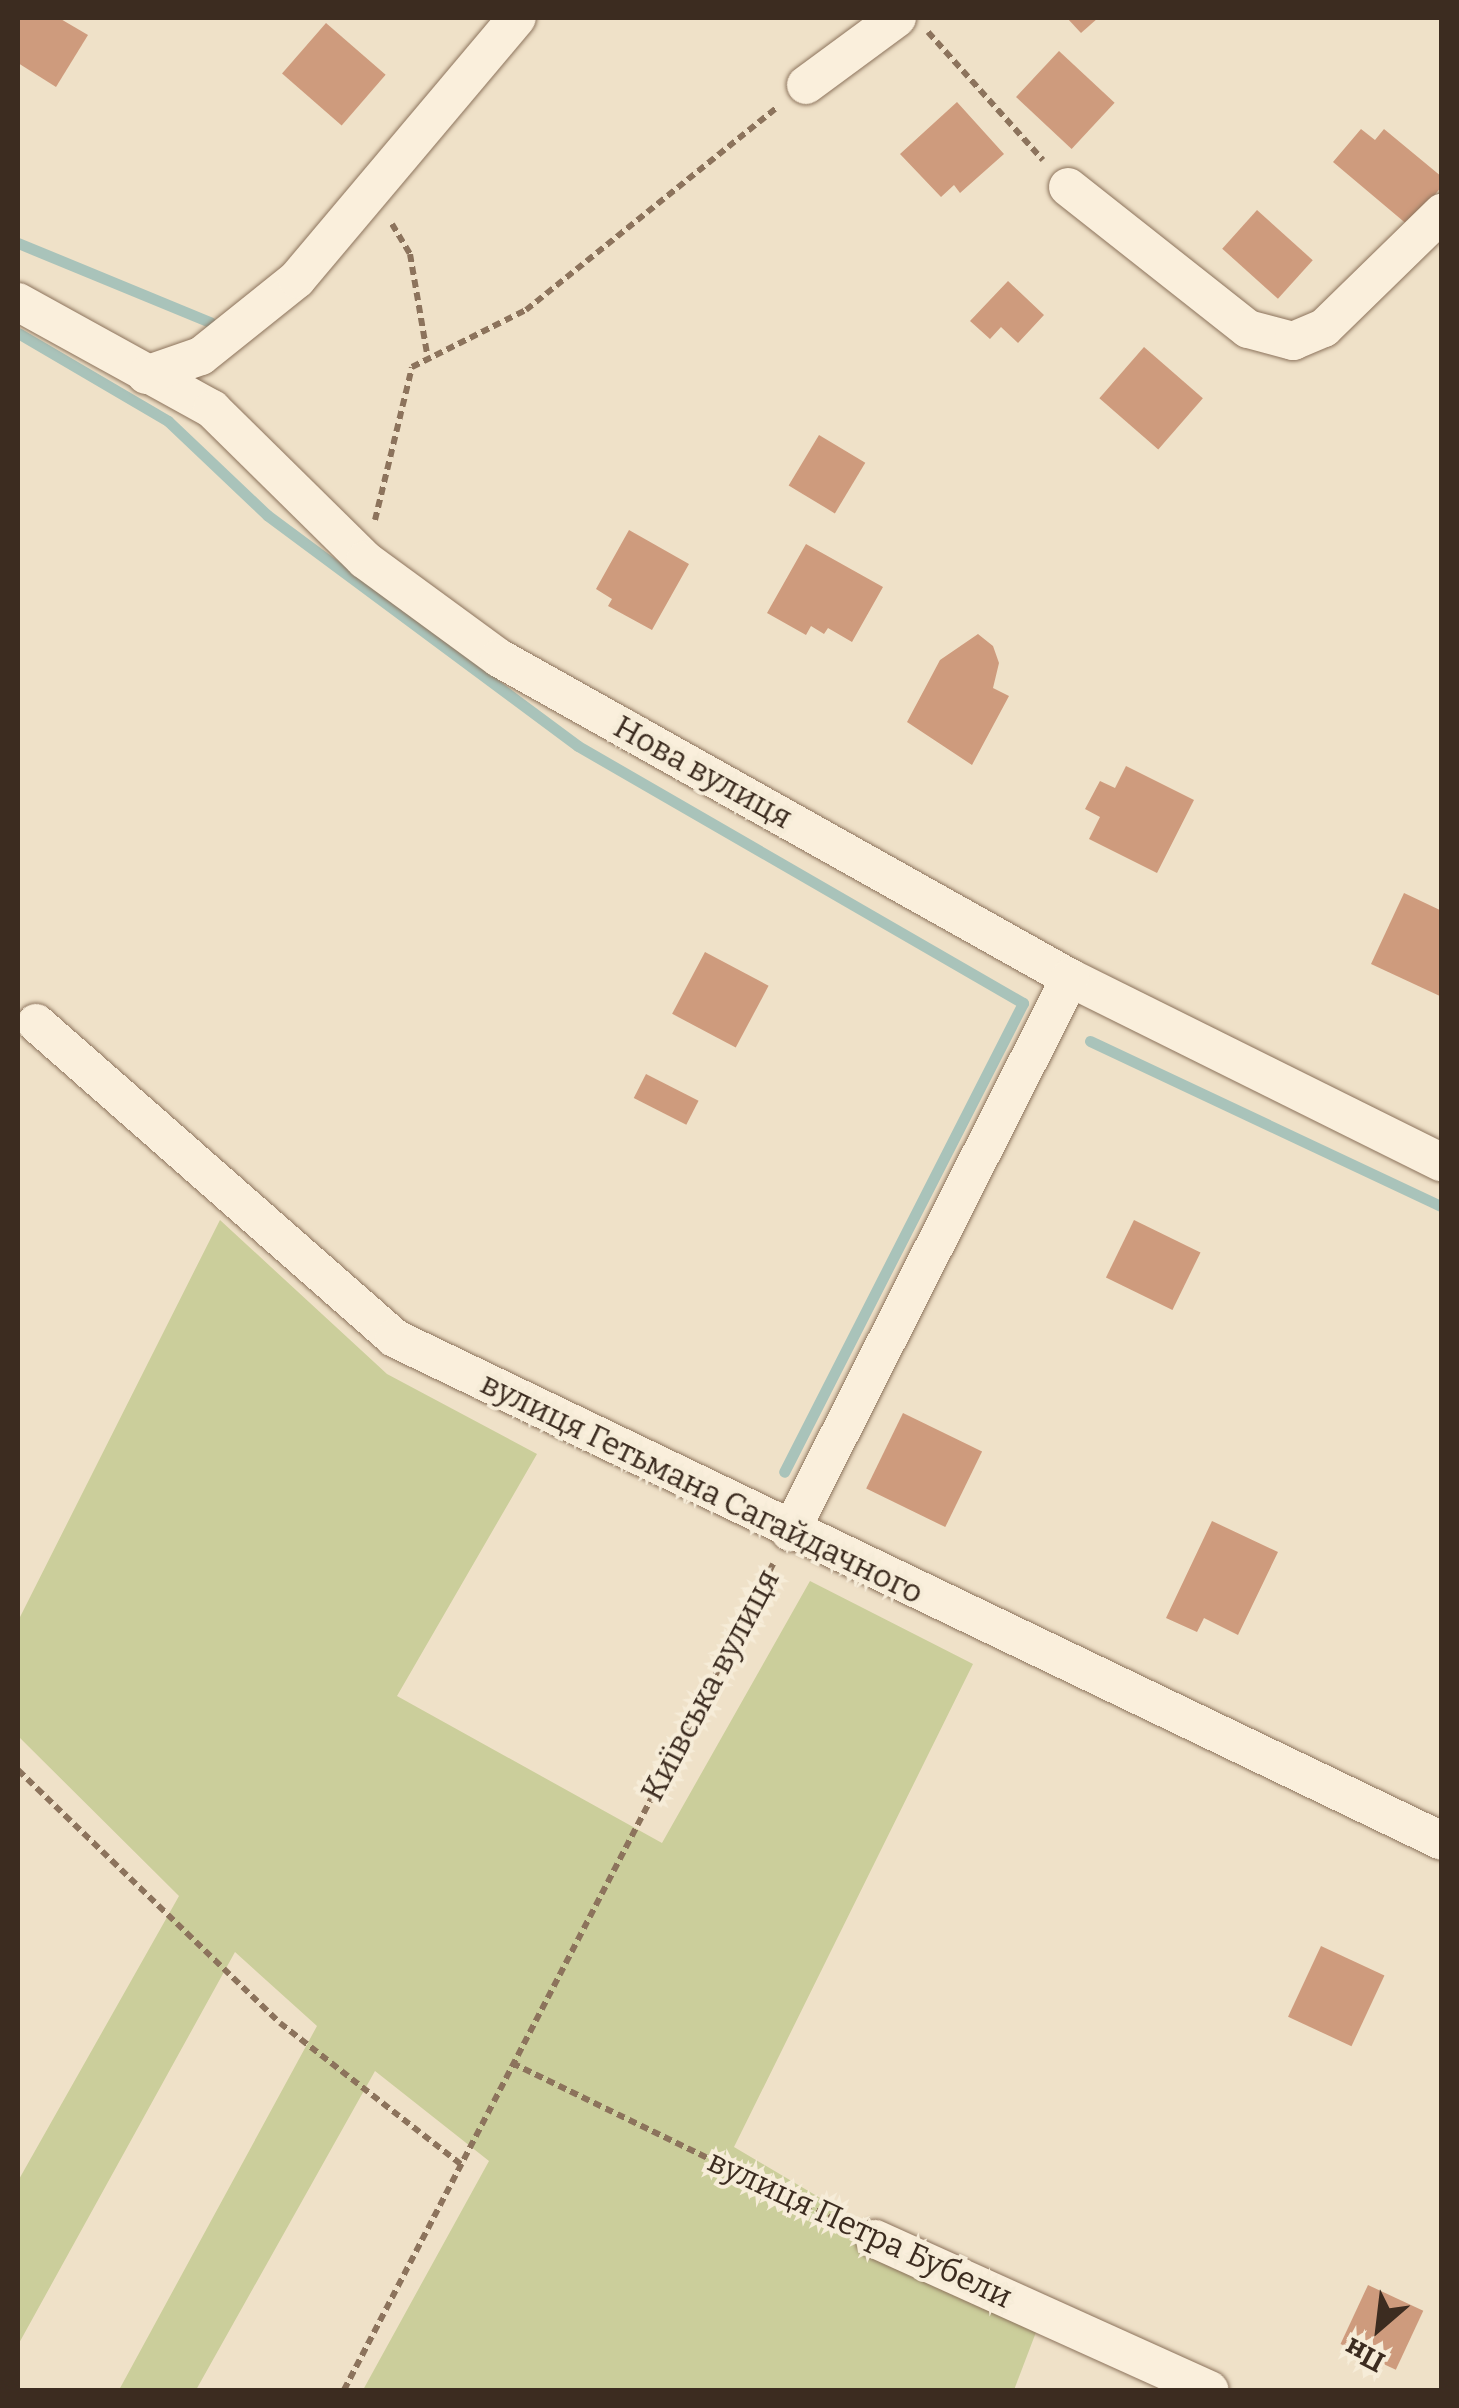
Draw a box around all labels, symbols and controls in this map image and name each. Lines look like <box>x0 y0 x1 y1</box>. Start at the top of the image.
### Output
street label: Нова вулиця <box>607 707 799 837</box>
street label: вулиця Гетьмана Сагайдачного <box>475 1364 929 1612</box>
street label: Київська вулиця <box>633 1563 787 1807</box>
street label: вулиця Петра Бубели <box>702 2142 1018 2316</box>
north arrow <box>1329 2278 1429 2378</box>
text: Пн <box>1339 2331 1390 2379</box>

